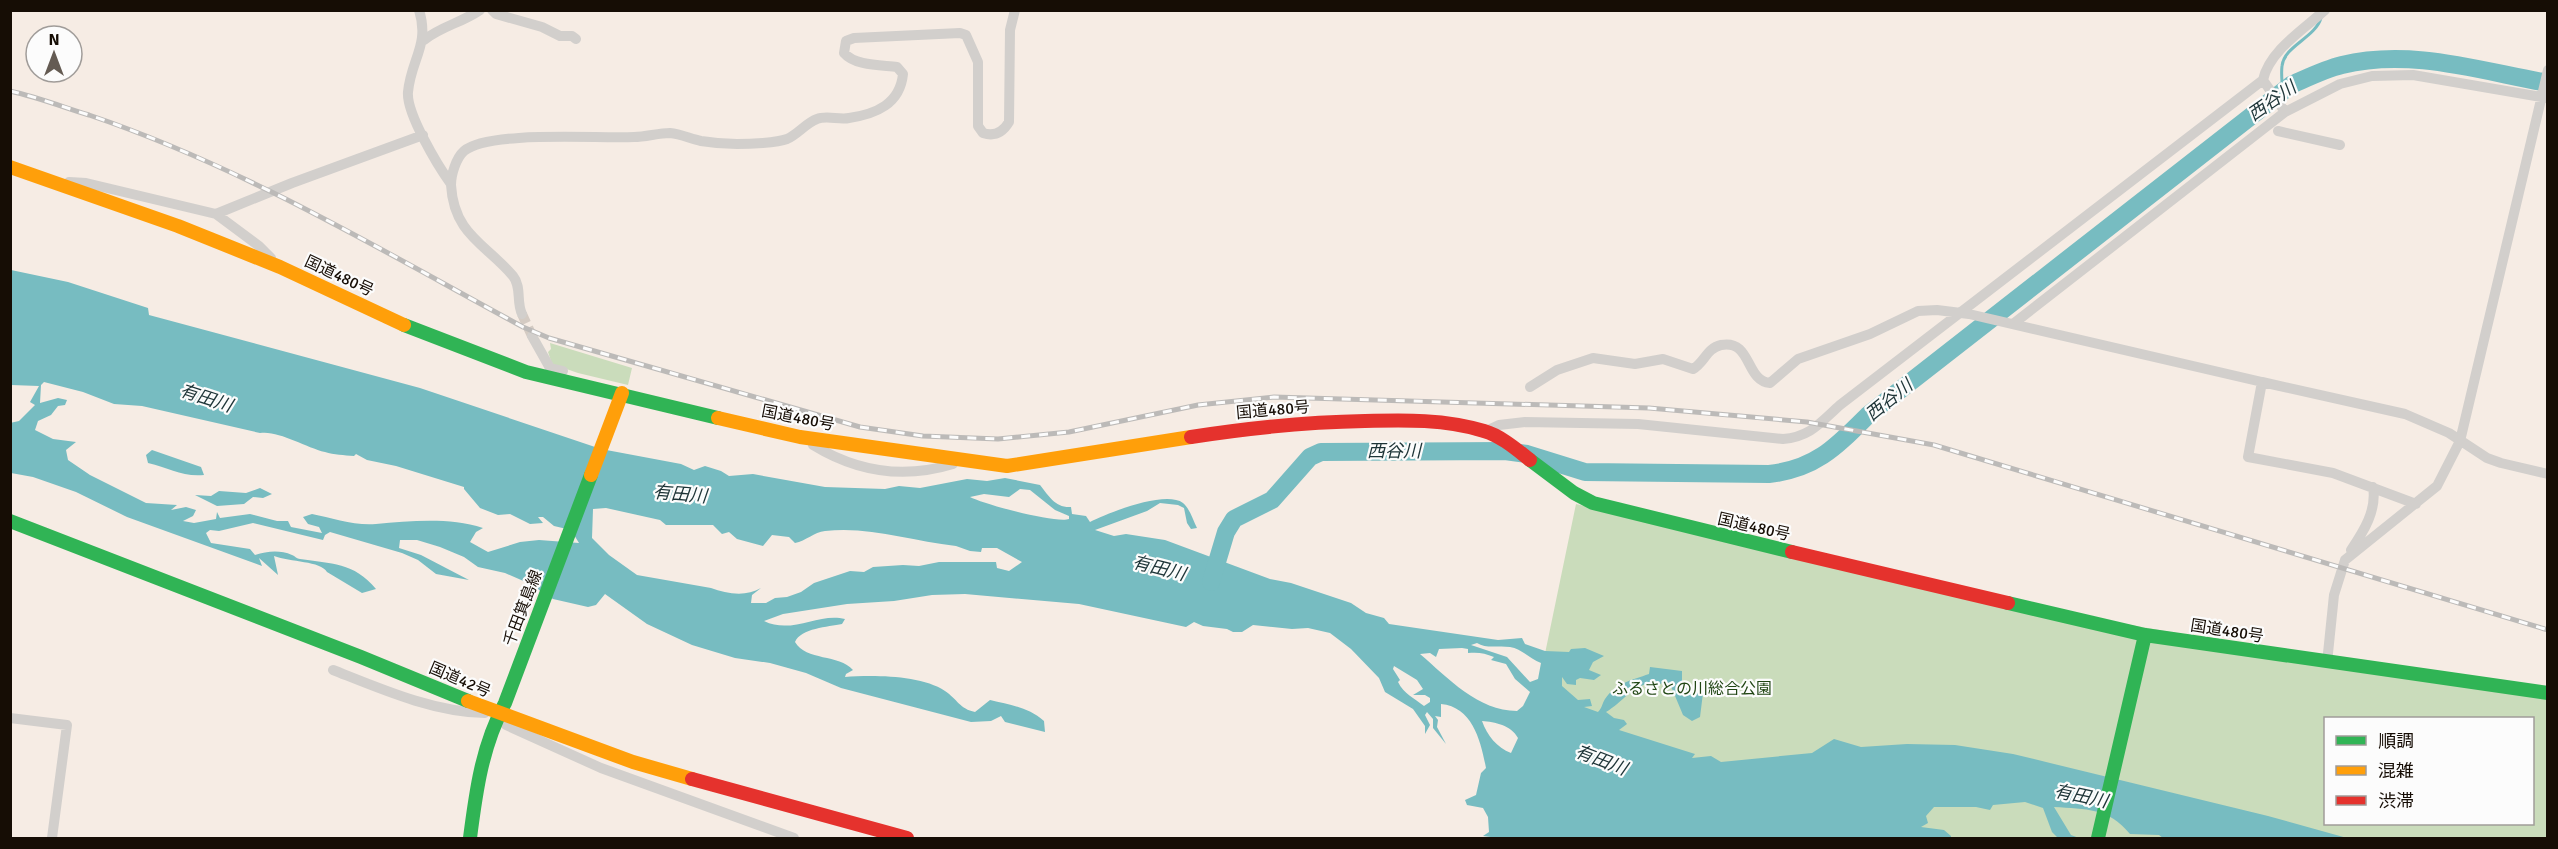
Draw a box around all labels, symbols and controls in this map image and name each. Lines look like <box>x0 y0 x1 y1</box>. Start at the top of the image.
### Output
north arrow <box>24 24 84 84</box>
text: N <box>48 30 60 50</box>
water label: 西谷川 <box>2244 75 2302 125</box>
street label: 国道480号 <box>301 251 377 301</box>
water label: 西谷川 <box>1861 373 1918 426</box>
water label: 有田川 <box>177 379 237 417</box>
street label: 国道480号 <box>1235 397 1311 423</box>
street label: 国道480号 <box>760 401 836 435</box>
water label: 西谷川 <box>1367 440 1423 462</box>
water label: 有田川 <box>652 481 710 507</box>
street label: 国道480号 <box>1716 509 1792 545</box>
water label: 有田川 <box>1130 551 1190 586</box>
street label: 千田箕島線 <box>499 567 547 649</box>
street label: 国道480号 <box>2189 615 2265 647</box>
street label: 国道42号 <box>426 658 494 702</box>
park label: ふるさとの川総合公園 <box>1612 679 1772 699</box>
legend <box>2324 717 2534 825</box>
text: 順調 <box>2378 730 2414 752</box>
water label: 有田川 <box>1572 740 1632 781</box>
text: 混雑 <box>2378 760 2414 782</box>
water label: 有田川 <box>2052 780 2112 813</box>
text: 渋滞 <box>2378 790 2414 812</box>

